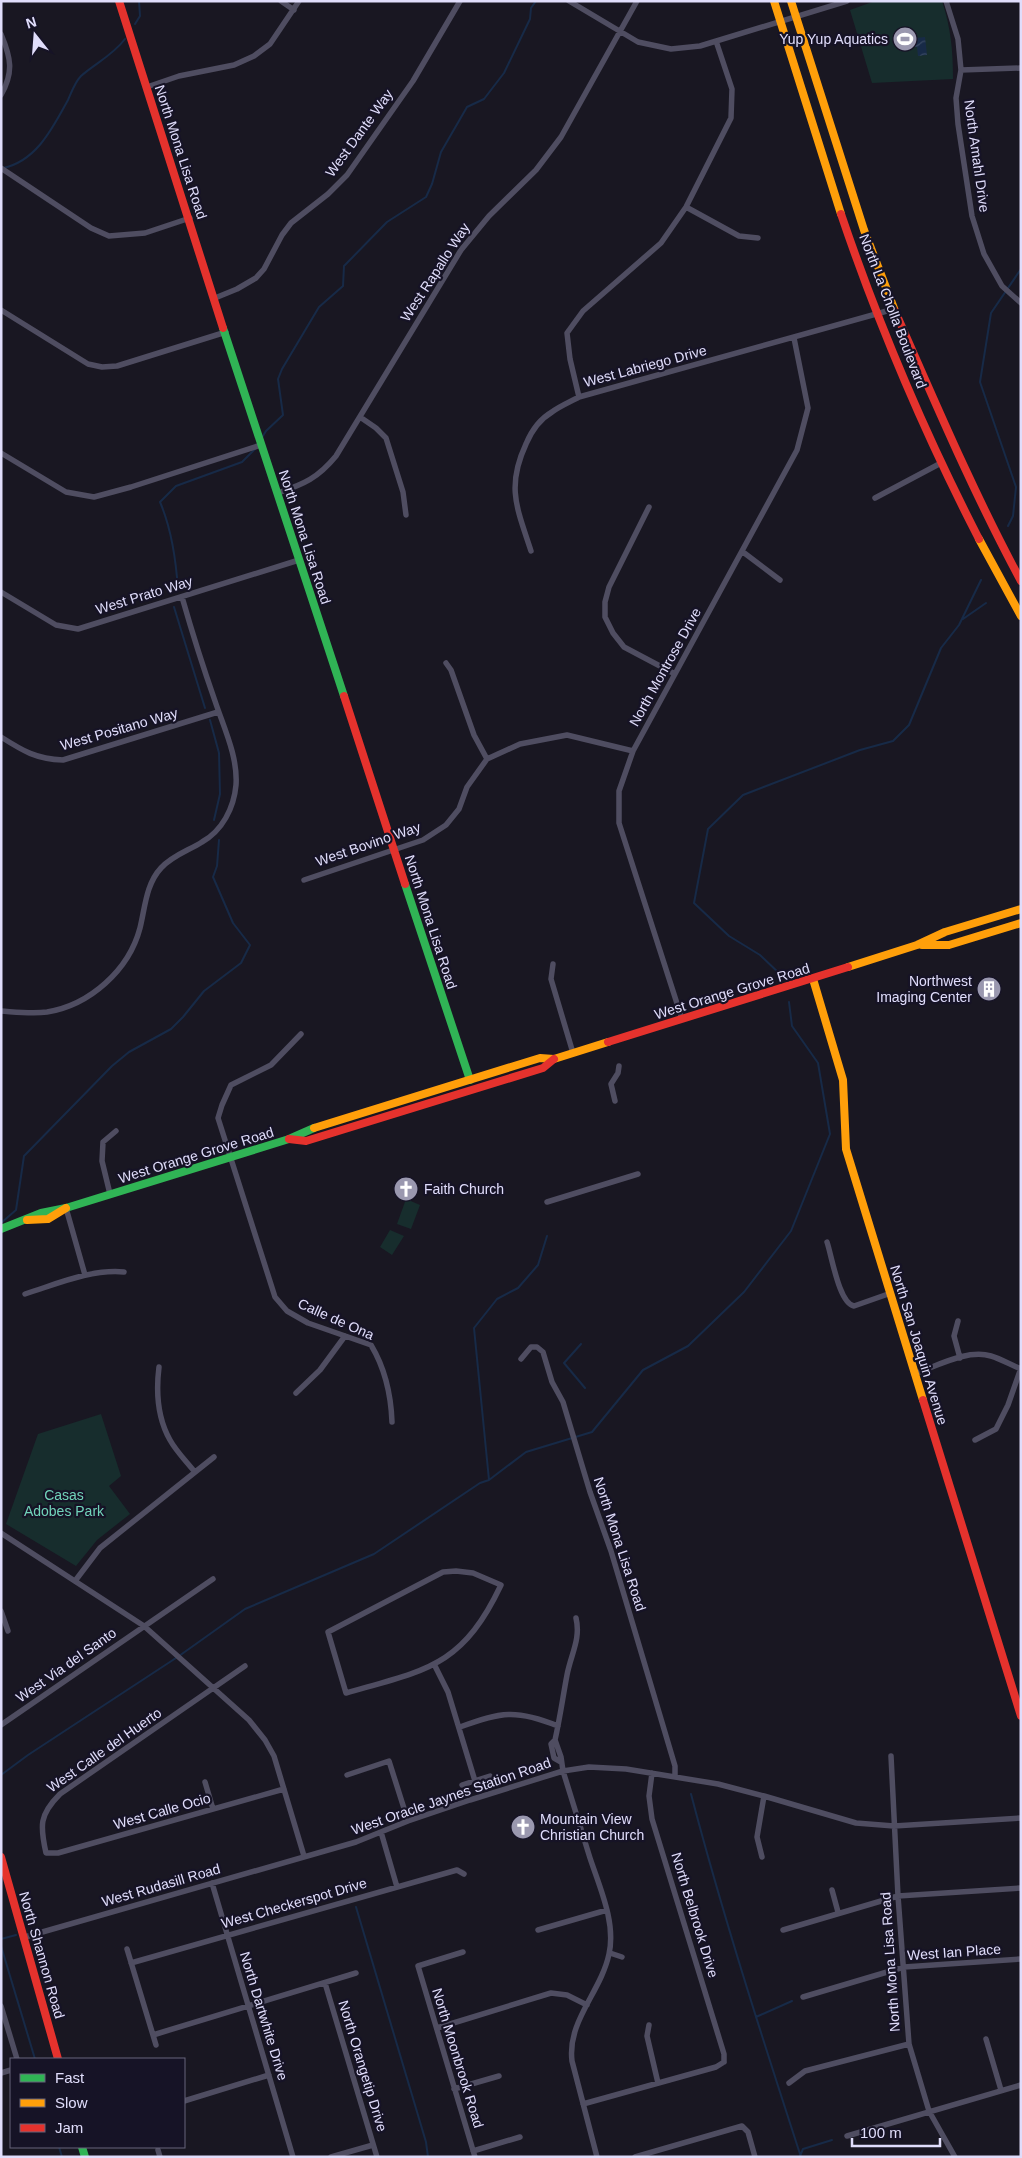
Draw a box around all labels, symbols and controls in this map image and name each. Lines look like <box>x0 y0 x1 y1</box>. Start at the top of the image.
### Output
north arrow <box>10 10 60 60</box>
text: N <box>24 13 38 32</box>
sports icon: Yup Yup Aquatics <box>892 26 918 52</box>
place label: Yup Yup Aquatics <box>779 31 888 47</box>
street label: North Mona Lisa Road <box>152 83 210 221</box>
street label: West Dante Way <box>322 86 396 180</box>
street label: North Amahl Drive <box>961 99 993 214</box>
street label: West Rapallo Way <box>397 220 473 324</box>
street label: North La Cholla Boulevard <box>856 231 930 391</box>
street label: West Labriego Drive <box>582 342 708 390</box>
street label: North Mona Lisa Road <box>276 468 334 606</box>
street label: West Prato Way <box>94 573 194 617</box>
street label: North Montrose Drive <box>626 605 704 729</box>
street label: West Positano Way <box>58 705 180 753</box>
street label: West Bovino Way <box>314 819 422 869</box>
street label: North Mona Lisa Road <box>402 853 460 991</box>
street label: West Orange Grove Road <box>652 960 812 1022</box>
place label: Northwest Imaging Center <box>876 973 972 1005</box>
building icon: Northwest Imaging Center <box>976 976 1002 1002</box>
street label: West Orange Grove Road <box>116 1124 276 1186</box>
church icon: Faith Church <box>393 1176 419 1202</box>
place label: Faith Church <box>424 1181 504 1197</box>
street label: North San Joaquin Avenue <box>887 1263 951 1427</box>
street label: Calle de Ona <box>295 1295 377 1343</box>
street label: North Mona Lisa Road <box>591 1475 649 1613</box>
park label: Casas Adobes Park <box>24 1487 105 1519</box>
street label: West Via del Santo <box>13 1624 119 1706</box>
street label: West Calle del Huerto <box>44 1704 164 1796</box>
street label: West Oracle Jaynes Station Road <box>349 1754 553 1838</box>
street label: West Calle Ocio <box>112 1789 213 1832</box>
place label: Mountain View Christian Church <box>540 1811 644 1843</box>
church icon: Mountain View Christian Church <box>510 1814 536 1840</box>
street label: North Belbrook Drive <box>668 1851 722 1980</box>
street label: West Rudasill Road <box>100 1860 222 1910</box>
street label: West Checkerspot Drive <box>219 1874 369 1931</box>
street label: North Shannon Road <box>16 1890 68 2020</box>
street label: North Mona Lisa Road <box>877 1892 903 2032</box>
street label: West Ian Place <box>907 1941 1002 1963</box>
street label: North Dartwhite Drive <box>237 1950 291 2083</box>
street label: North Moonbrook Road <box>429 1986 487 2130</box>
street label: North Orangetip Drive <box>335 1999 391 2134</box>
legend <box>10 2058 185 2148</box>
text: Fast <box>55 2069 85 2086</box>
text: Slow <box>55 2094 88 2111</box>
scale bar <box>852 2116 940 2148</box>
text: Jam <box>55 2119 83 2136</box>
text: 100 m <box>860 2124 902 2141</box>

